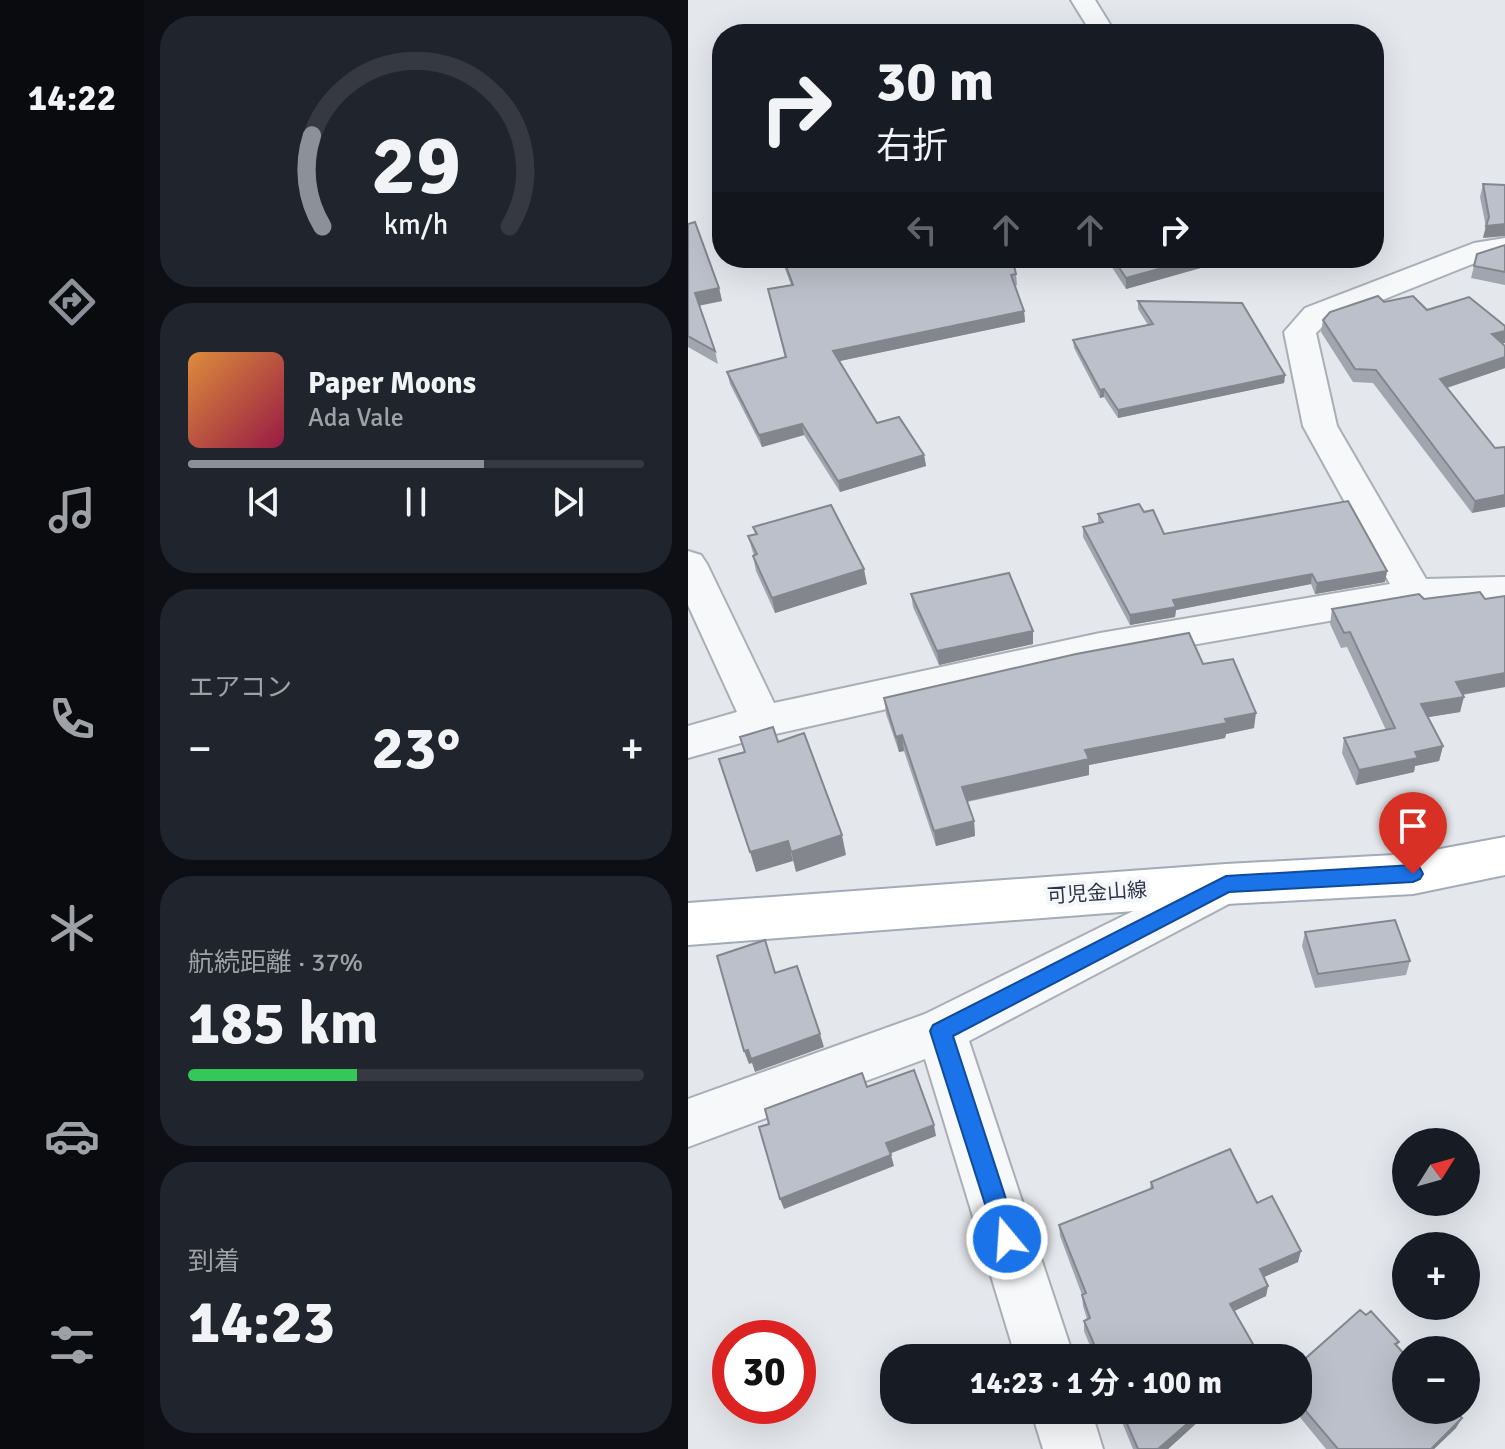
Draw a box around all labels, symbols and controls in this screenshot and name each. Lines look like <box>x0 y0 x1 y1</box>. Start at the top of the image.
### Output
text: 30 m <box>876 47 994 116</box>
icon: right <box>744 56 848 160</box>
text: 14:22 <box>28 76 116 121</box>
text: 29 <box>371 115 461 217</box>
text: 右折 <box>876 124 948 169</box>
text: km/h <box>384 207 448 242</box>
icon: left <box>900 208 944 252</box>
icon: ahead <box>984 208 1028 252</box>
icon: ahead <box>1068 208 1112 252</box>
icon: right <box>1152 208 1196 252</box>
icon: directions <box>44 274 100 330</box>
text: Paper Moons <box>308 365 476 402</box>
text: Ada Vale <box>308 402 404 434</box>
icon: previous <box>242 480 286 524</box>
icon: pause <box>394 480 438 524</box>
icon: next <box>546 480 590 524</box>
icon: music <box>44 482 100 538</box>
text: エアコン <box>188 672 292 704</box>
icon: phone <box>44 691 100 747</box>
text: 23° <box>372 712 460 786</box>
text: − <box>188 722 212 776</box>
text: + <box>620 722 644 776</box>
pin <box>1379 792 1447 874</box>
icon: arrive <box>1391 804 1435 848</box>
street label: 可児金山線 <box>1046 877 1148 909</box>
icon: climate <box>44 900 100 956</box>
text: 航続距離 · 37% <box>188 947 363 979</box>
text: 185 km <box>188 987 378 1061</box>
icon: car <box>44 1108 100 1164</box>
north arrow <box>1392 1128 1480 1216</box>
map controls <box>1392 1128 1480 1424</box>
position arrow <box>965 1197 1049 1281</box>
button: + <box>1392 1232 1480 1320</box>
text: 到着 <box>188 1246 240 1278</box>
text: 14:23 <box>188 1286 335 1360</box>
icon: filters <box>44 1317 100 1373</box>
speed limit sign: 30 <box>712 1320 816 1424</box>
button: − <box>1392 1336 1480 1424</box>
text: 14:23 · 1 分 · 100 m <box>970 1365 1222 1402</box>

